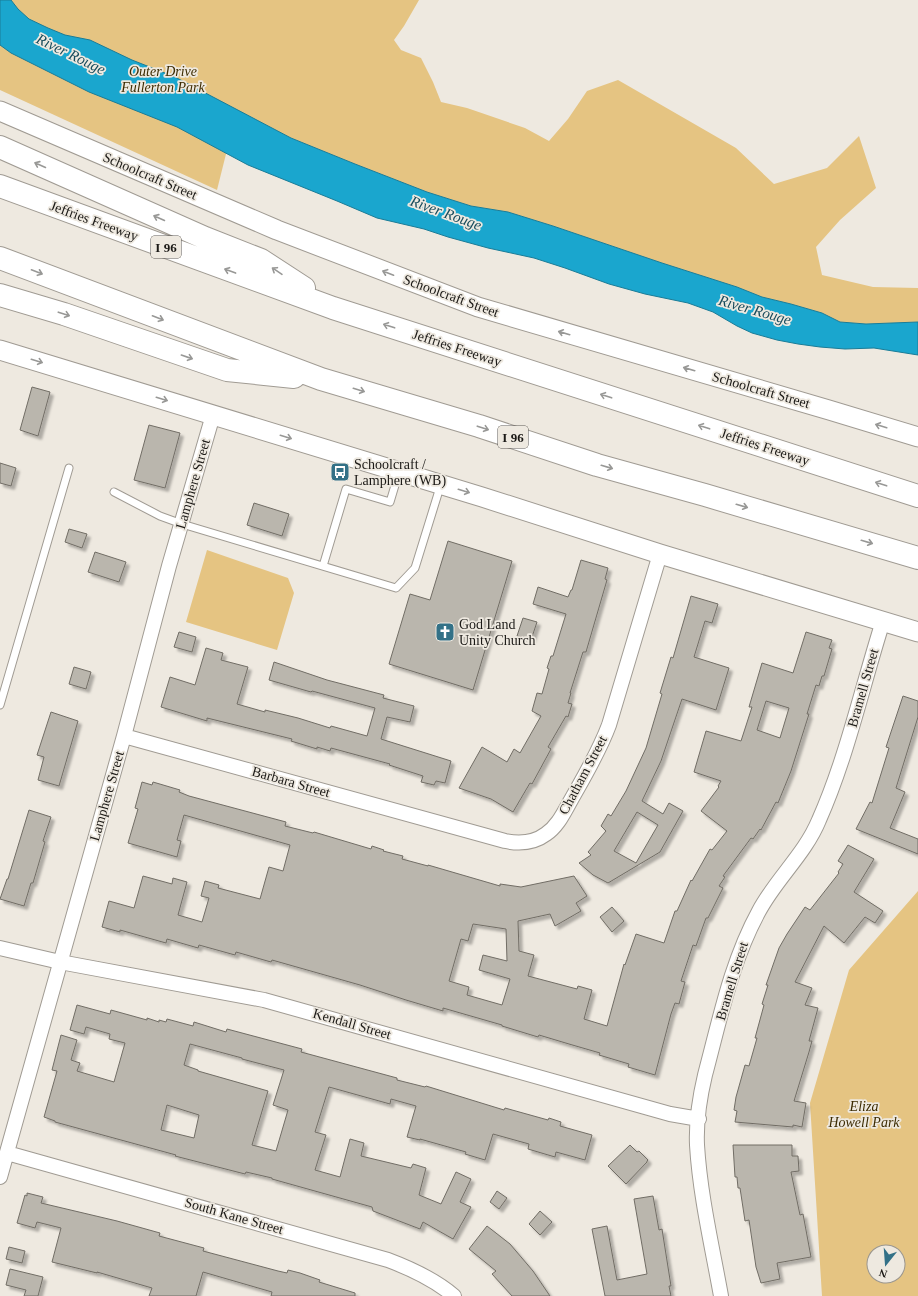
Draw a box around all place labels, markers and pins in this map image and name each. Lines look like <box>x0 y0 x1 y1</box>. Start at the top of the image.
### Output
place label: Schoolcraft / Lamphere (WB) <box>354 457 446 489</box>
bus stop icon: Schoolcraft / Lamphere (WB) <box>329 461 351 483</box>
place label: God Land Unity Church <box>459 617 536 648</box>
church icon: God Land Unity Church <box>434 621 456 643</box>

